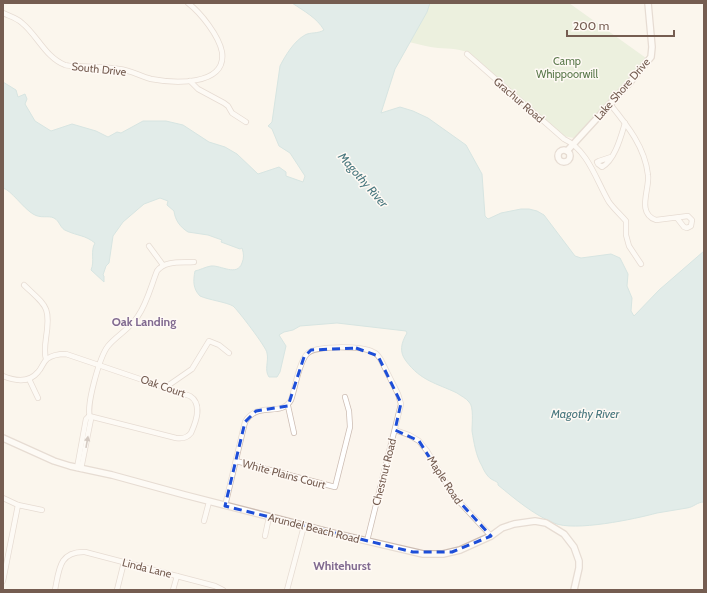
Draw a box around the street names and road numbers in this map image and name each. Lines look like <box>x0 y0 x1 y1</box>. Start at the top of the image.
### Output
street label: Lake Shore Drive <box>591 55 653 123</box>
street label: South Drive <box>71 59 127 79</box>
street label: Grachur Road <box>491 74 547 126</box>
street label: Oak Court <box>139 372 188 400</box>
street label: Chestnut Road <box>369 437 399 507</box>
street label: Maple Road <box>424 453 466 507</box>
street label: White Plains Court <box>241 456 327 492</box>
street label: Arundel Beach Road <box>267 510 361 546</box>
street label: Linda Lane <box>121 555 174 581</box>

